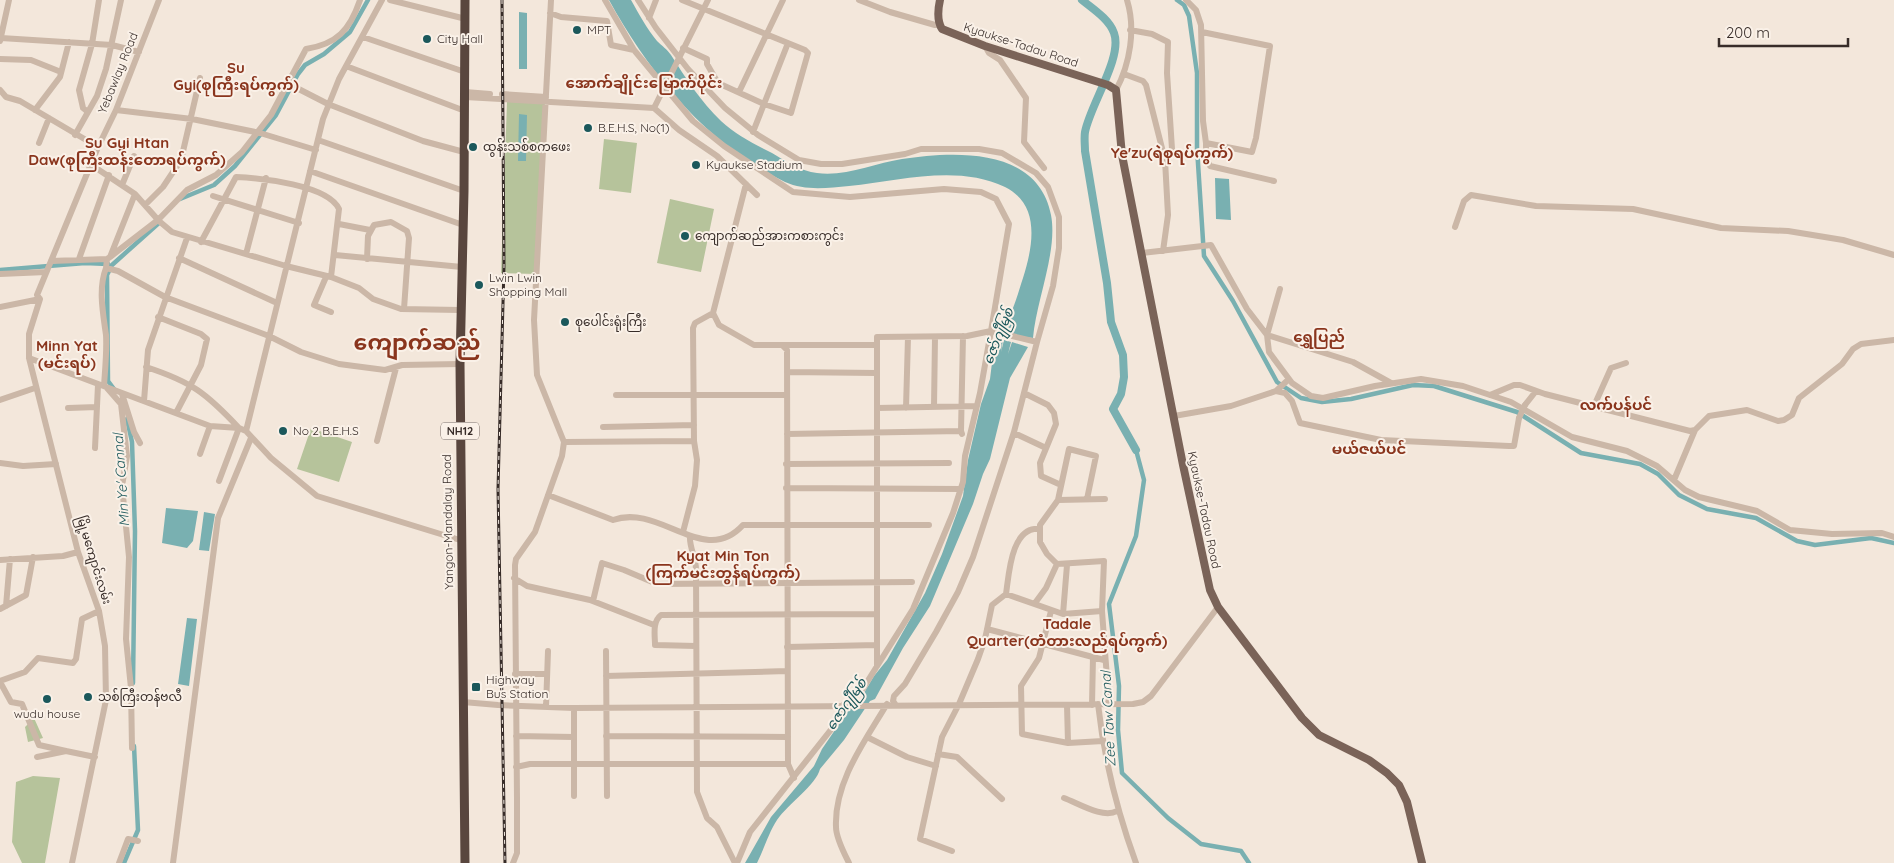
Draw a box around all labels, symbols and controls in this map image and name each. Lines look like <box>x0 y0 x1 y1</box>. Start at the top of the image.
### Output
scale bar <box>1719 15 1848 47</box>
street label: Kyaukse-Tadau Road <box>962 19 1080 70</box>
place label: MPT <box>587 22 611 37</box>
text: 200 m <box>1726 23 1770 42</box>
marker: MPT <box>571 24 583 36</box>
street label: Yebawlay Road <box>94 30 141 116</box>
place label: City Hall <box>437 31 483 46</box>
marker: City Hall <box>421 33 433 45</box>
district label: Su Gyi(စုကြီးရပ်ကွက်) <box>173 58 299 97</box>
district label: အောက်ချိုင်းမြောက်ပိုင်း <box>565 73 723 95</box>
place label: B.E.H.S, No(1) <box>598 120 670 135</box>
marker: B.E.H.S, No(1) <box>582 122 594 134</box>
district label: Su Gyi Htan Daw(စုကြီးထန်းတောရပ်ကွက်) <box>28 133 226 172</box>
place label: ထွန်းသစ်စကဖေး <box>483 138 570 157</box>
marker: ထွန်းသစ်စကဖေး <box>467 141 479 153</box>
district label: Ye'zu(ရဲစုရပ်ကွက်) <box>1111 143 1233 165</box>
place label: Kyaukse Stadium <box>706 157 802 172</box>
marker: Kyaukse Stadium <box>690 159 702 171</box>
place label: ကျောက်ဆည်အားကစားကွင်း <box>695 227 844 246</box>
marker: ကျောက်ဆည်အားကစားကွင်း <box>679 230 691 242</box>
place label: Lwin Lwin Shopping Mall <box>489 270 567 299</box>
marker: Lwin Lwin Shopping Mall <box>473 279 485 291</box>
water label: ဇော်ဂျီမြစ် <box>978 303 1021 368</box>
place label: စုပေါင်းရုံးကြီး <box>575 313 646 332</box>
marker: စုပေါင်းရုံးကြီး <box>559 316 571 328</box>
district label: ကျောက်ဆည် <box>354 327 480 361</box>
district label: ရွှေပြည် <box>1293 327 1345 349</box>
district label: Minn Yat (မင်းရပ်) <box>36 336 98 375</box>
district label: လက်ပန်ပင် <box>1580 395 1652 417</box>
road number: NH12 <box>441 422 479 440</box>
place label: No 2 B.E.H.S <box>293 423 359 438</box>
marker: No 2 B.E.H.S <box>277 425 289 437</box>
water label: Min Ye' Cannal <box>109 431 133 527</box>
district label: မယ်ဇယ်ပင် <box>1332 439 1406 458</box>
street label: Kyaukse-Tadau Road <box>1185 450 1224 570</box>
street label: Yangon-Mandalay Road <box>439 454 456 590</box>
street label: မြို့မကျောင်းလမ်း <box>71 513 116 607</box>
district label: Kyat Min Ton (ကြက်မင်းတွန်ရပ်ကွက်) <box>646 546 800 585</box>
district label: Tadale Quarter(တံတားလည်ရပ်ကွက်) <box>967 614 1167 653</box>
water label: Zee Taw Canal <box>1096 669 1119 767</box>
place label: Highway Bus Station <box>486 672 548 701</box>
water label: ဇော်ဂျီမြစ် <box>821 673 874 735</box>
marker: Highway Bus Station <box>470 681 482 693</box>
place label: သစ်ကြီးတန်ဗလီ <box>98 688 182 707</box>
marker: သစ်ကြီးတန်ဗလီ <box>82 691 94 703</box>
marker: wudu house <box>41 693 53 705</box>
place label: wudu house <box>14 706 81 721</box>

